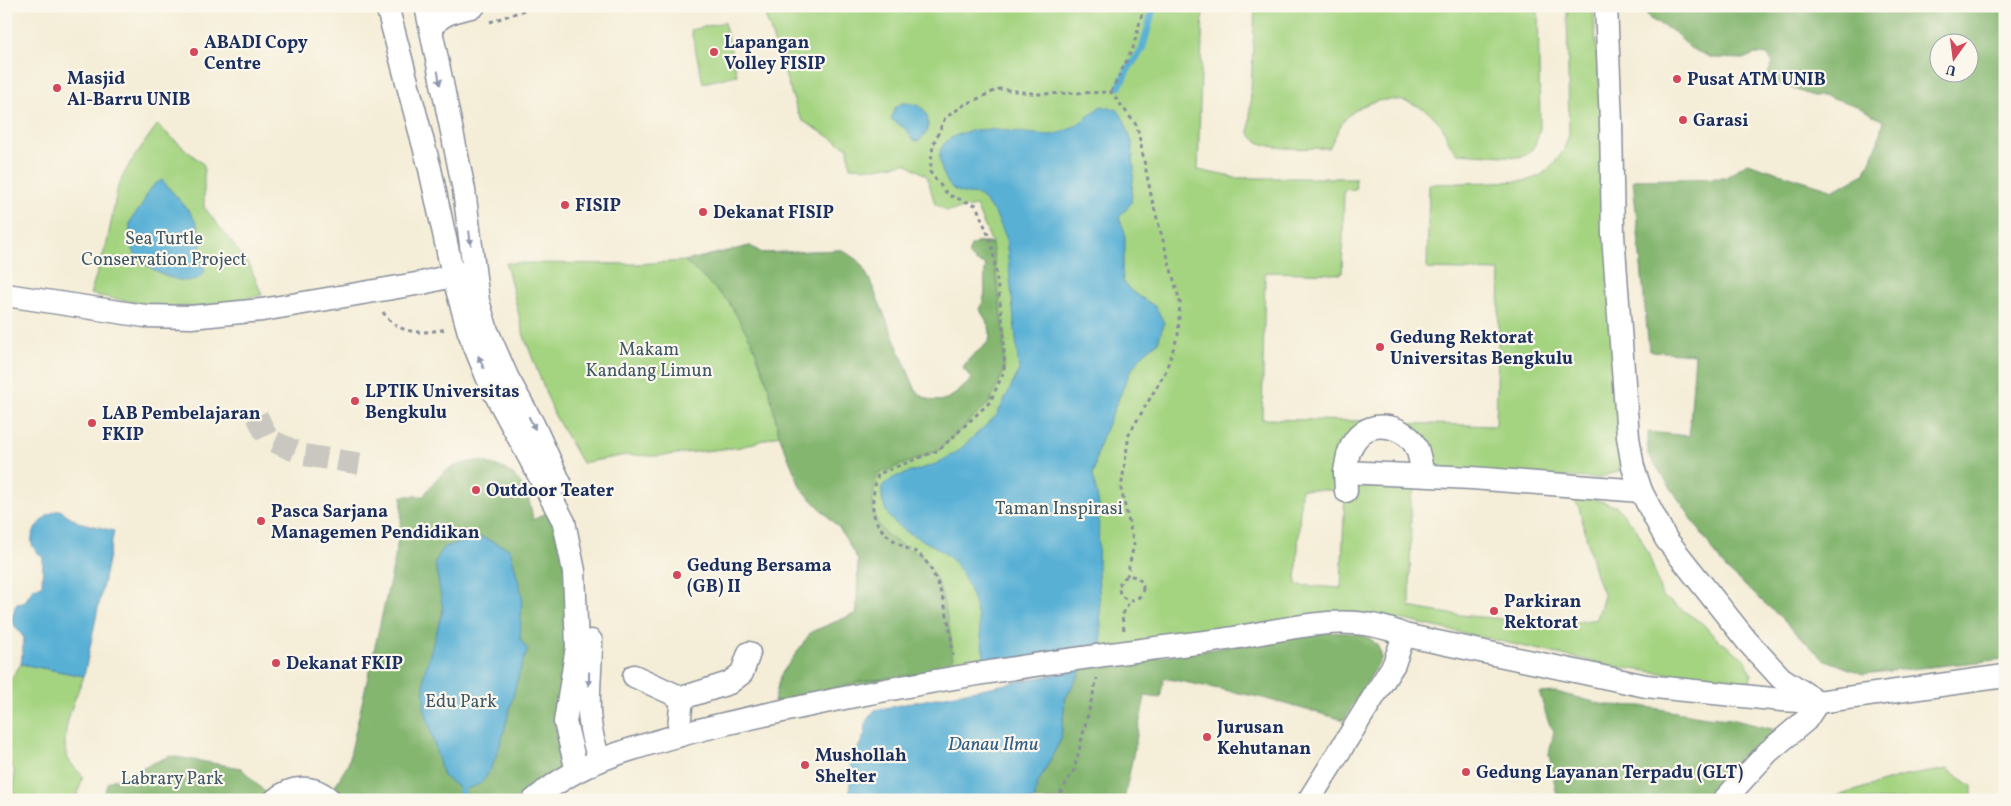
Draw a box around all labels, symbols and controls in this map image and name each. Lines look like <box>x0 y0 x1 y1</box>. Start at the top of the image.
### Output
place label: ABADI Copy Centre <box>204 31 308 77</box>
place label: Lapangan Volley FISIP <box>724 31 826 77</box>
north arrow <box>1928 32 1978 82</box>
marker: ABADI Copy Centre <box>188 46 200 58</box>
marker: Lapangan Volley FISIP <box>708 46 720 58</box>
text: U <box>1944 59 1958 80</box>
place label: Masjid Al-Barru UNIB <box>67 67 191 113</box>
place label: Pusat ATM UNIB <box>1687 68 1826 93</box>
one-way arrow <box>436 70 444 86</box>
marker: Pusat ATM UNIB <box>1671 73 1683 85</box>
marker: Masjid Al-Barru UNIB <box>51 82 63 94</box>
place label: Garasi <box>1693 109 1749 134</box>
marker: Garasi <box>1677 114 1689 126</box>
place label: FISIP <box>575 194 621 219</box>
marker: FISIP <box>559 199 571 211</box>
place label: Dekanat FISIP <box>713 201 834 226</box>
marker: Dekanat FISIP <box>697 206 709 218</box>
park label: Sea Turtle Conservation Project <box>81 227 247 273</box>
one-way arrow <box>466 230 474 246</box>
place label: Gedung Rektorat Universitas Bengkulu <box>1390 326 1573 372</box>
park label: Makam Kandang Limun <box>586 338 713 384</box>
marker: Gedung Rektorat Universitas Bengkulu <box>1374 341 1386 353</box>
one-way arrow <box>477 354 485 369</box>
place label: LPTIK Universitas Bengkulu <box>365 380 520 426</box>
marker: LPTIK Universitas Bengkulu <box>349 395 361 407</box>
place label: LAB Pembelajaran FKIP <box>102 402 261 448</box>
one-way arrow <box>528 415 536 430</box>
marker: LAB Pembelajaran FKIP <box>86 417 98 429</box>
place label: Outdoor Teater <box>486 479 614 504</box>
marker: Outdoor Teater <box>470 484 482 496</box>
park label: Taman Inspirasi <box>995 497 1123 522</box>
place label: Pasca Sarjana Managemen Pendidikan <box>271 500 480 546</box>
marker: Pasca Sarjana Managemen Pendidikan <box>255 515 267 527</box>
place label: Gedung Bersama (GB) II <box>687 554 832 600</box>
marker: Gedung Bersama (GB) II <box>671 569 683 581</box>
place label: Parkiran Rektorat <box>1504 590 1582 636</box>
marker: Parkiran Rektorat <box>1488 605 1500 617</box>
place label: Dekanat FKIP <box>286 652 403 677</box>
marker: Dekanat FKIP <box>270 657 282 669</box>
one-way arrow <box>585 672 593 688</box>
park label: Edu Park <box>425 690 497 715</box>
place label: Jurusan Kehutanan <box>1216 716 1311 762</box>
marker: Jurusan Kehutanan <box>1201 731 1213 743</box>
water label: Danau Ilmu <box>948 732 1039 758</box>
place label: Mushollah Shelter <box>815 744 907 790</box>
marker: Mushollah Shelter <box>799 759 811 771</box>
place label: Gedung Layanan Terpadu (GLT) <box>1476 761 1744 786</box>
marker: Gedung Layanan Terpadu (GLT) <box>1460 766 1472 778</box>
park label: Labrary Park <box>121 767 223 792</box>

